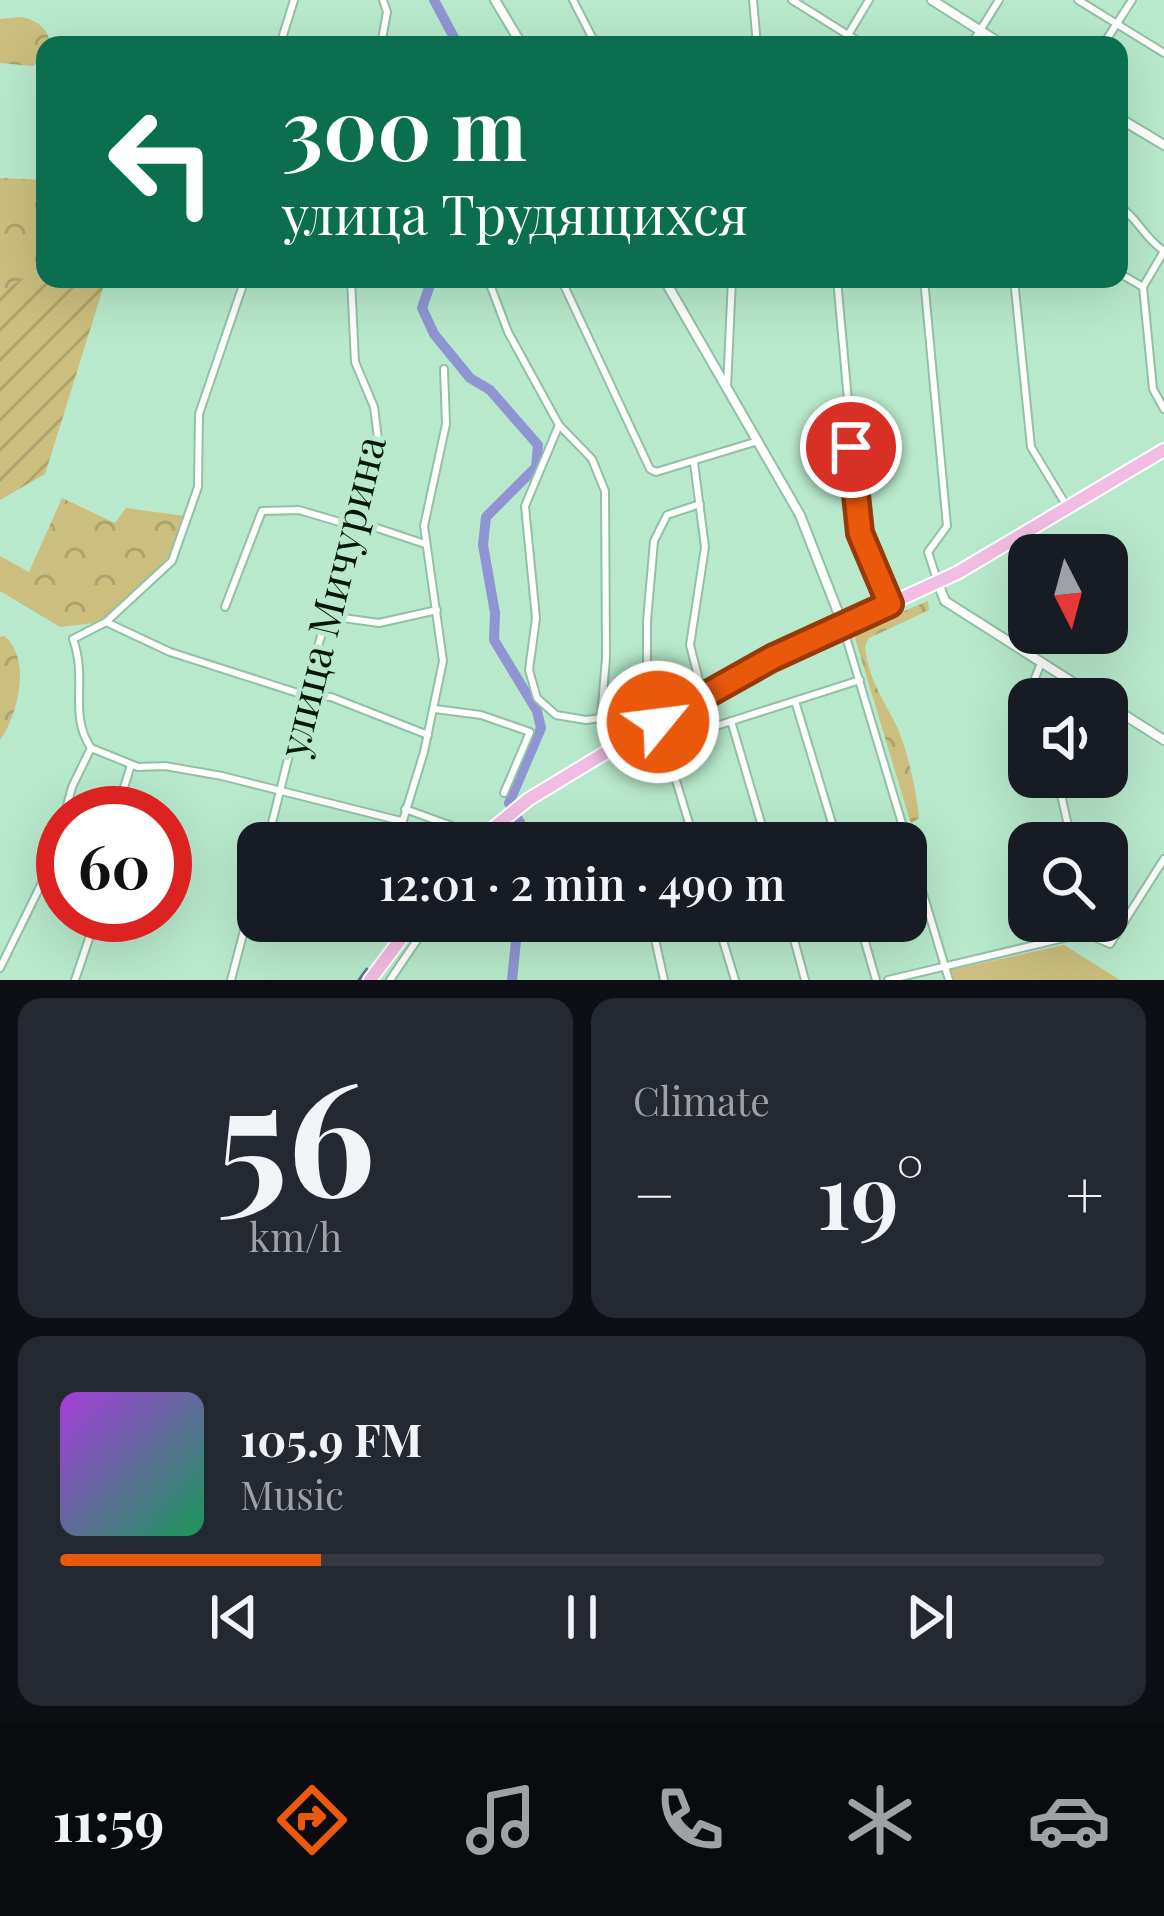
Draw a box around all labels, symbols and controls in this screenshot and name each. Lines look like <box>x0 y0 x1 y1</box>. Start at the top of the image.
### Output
text: 300 m <box>282 70 527 182</box>
icon: left <box>84 84 240 240</box>
text: улица Трудящихся <box>282 177 748 249</box>
pin <box>800 396 902 498</box>
icon: arrive <box>818 414 884 480</box>
street label: улица Мичурина <box>263 430 397 763</box>
north arrow <box>1008 534 1128 654</box>
map controls <box>1008 534 1128 942</box>
position arrow <box>595 659 721 785</box>
button: sound <box>1008 678 1128 798</box>
speed limit sign: 60 <box>36 786 192 942</box>
button: search <box>1008 822 1128 942</box>
text: 12:01 · 2 min · 490 m <box>379 852 785 912</box>
text: 56 <box>216 1028 375 1236</box>
text: Climate <box>633 1074 770 1126</box>
text: 19° <box>817 1133 924 1253</box>
text: − <box>633 1149 676 1237</box>
text: + <box>1065 1149 1104 1237</box>
text: km/h <box>249 1210 342 1262</box>
text: 105.9 FM <box>240 1408 422 1468</box>
text: Music <box>240 1468 344 1520</box>
icon: previous <box>201 1584 267 1650</box>
icon: pause <box>549 1584 615 1650</box>
icon: next <box>897 1584 963 1650</box>
icon: directions <box>270 1778 354 1862</box>
icon: music <box>459 1778 543 1862</box>
icon: phone <box>648 1778 732 1862</box>
icon: climate <box>838 1778 922 1862</box>
icon: car <box>1027 1778 1111 1862</box>
text: 11:59 <box>53 1784 164 1856</box>

